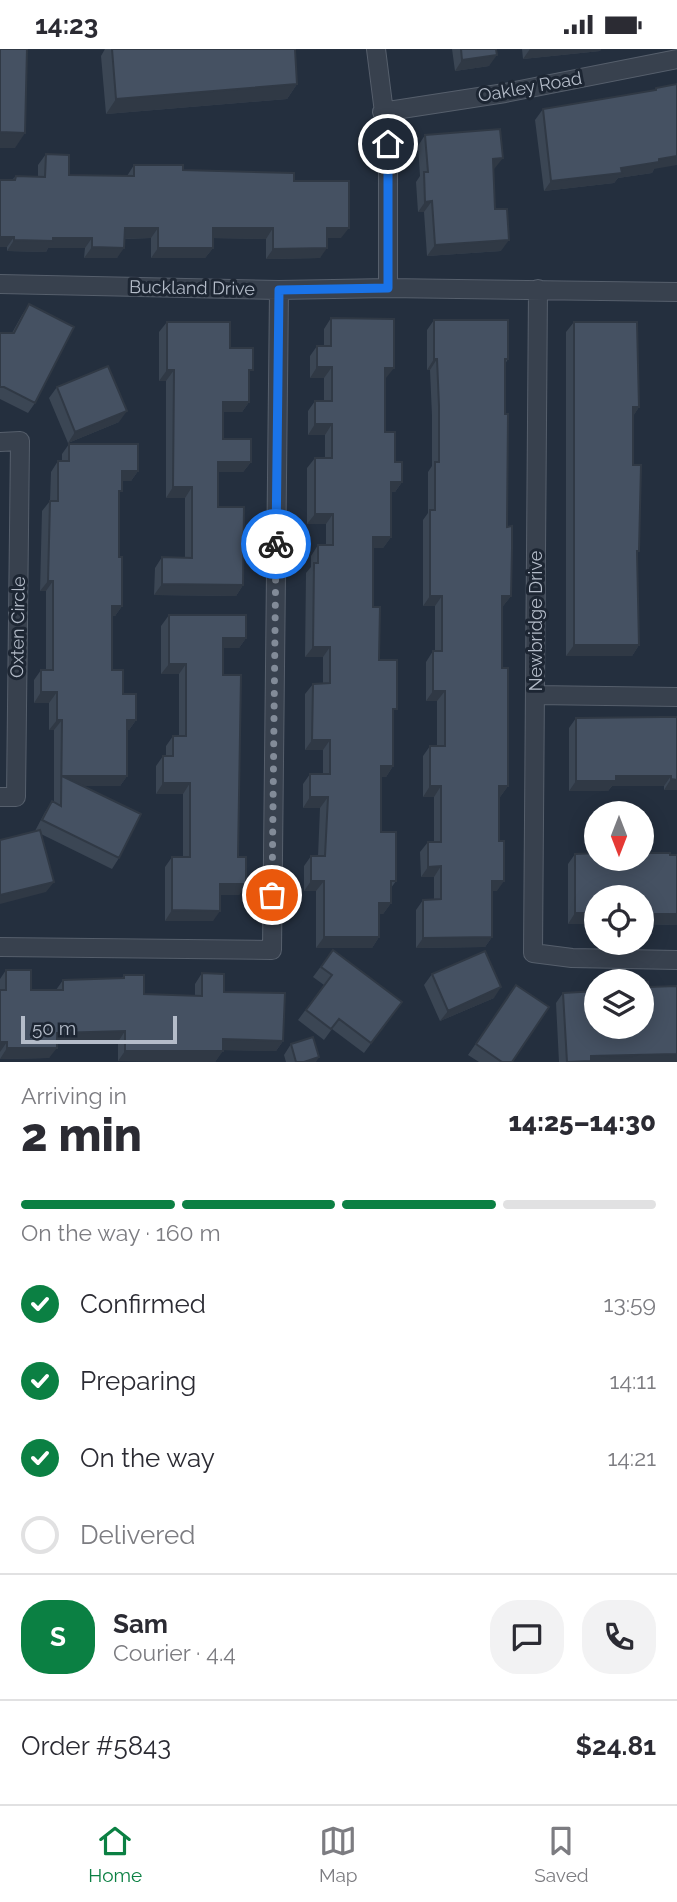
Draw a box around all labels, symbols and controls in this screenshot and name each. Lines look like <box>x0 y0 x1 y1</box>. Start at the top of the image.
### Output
text: 14:23 <box>35 10 98 40</box>
street label: Oakley Road <box>476 67 583 106</box>
pin <box>358 114 418 174</box>
icon: home <box>369 125 407 163</box>
street label: Buckland Drive <box>129 276 256 299</box>
courier <box>241 509 311 579</box>
icon: bike <box>257 525 295 563</box>
street label: Newbridge Drive <box>525 550 546 691</box>
street label: Oxten Circle <box>6 576 29 678</box>
north arrow <box>584 801 654 871</box>
map controls <box>584 801 654 1039</box>
pin <box>242 865 302 925</box>
icon: bag <box>253 876 291 914</box>
button: locate <box>584 885 654 955</box>
button: layers <box>584 969 654 1039</box>
scale bar <box>21 1013 177 1045</box>
text: 50 m <box>32 1017 76 1039</box>
text: Arriving in <box>21 1082 127 1109</box>
text: 14:25–14:30 <box>508 1107 656 1137</box>
text: 2 min <box>21 1108 142 1162</box>
text: On the way · 160 m <box>21 1219 221 1246</box>
icon: check <box>21 1285 59 1323</box>
text: Confirmed <box>80 1289 206 1319</box>
text: 13:59 <box>604 1290 656 1317</box>
icon: check <box>21 1362 59 1400</box>
text: Preparing <box>80 1366 196 1396</box>
text: 14:11 <box>610 1367 656 1394</box>
icon: check <box>21 1439 59 1477</box>
text: On the way <box>80 1443 215 1473</box>
text: 14:21 <box>607 1444 656 1471</box>
text: Delivered <box>80 1520 195 1550</box>
button: chat <box>490 1600 564 1674</box>
button: phone <box>582 1600 656 1674</box>
text: Sam <box>113 1609 168 1639</box>
text: S <box>50 1622 66 1652</box>
text: Courier · 4.4 <box>113 1639 236 1666</box>
text: Order #5843 <box>21 1731 171 1761</box>
text: $24.81 <box>576 1731 656 1761</box>
tab: Home <box>88 1822 142 1886</box>
tab: Map <box>319 1822 358 1886</box>
tab: Saved <box>534 1822 589 1886</box>

